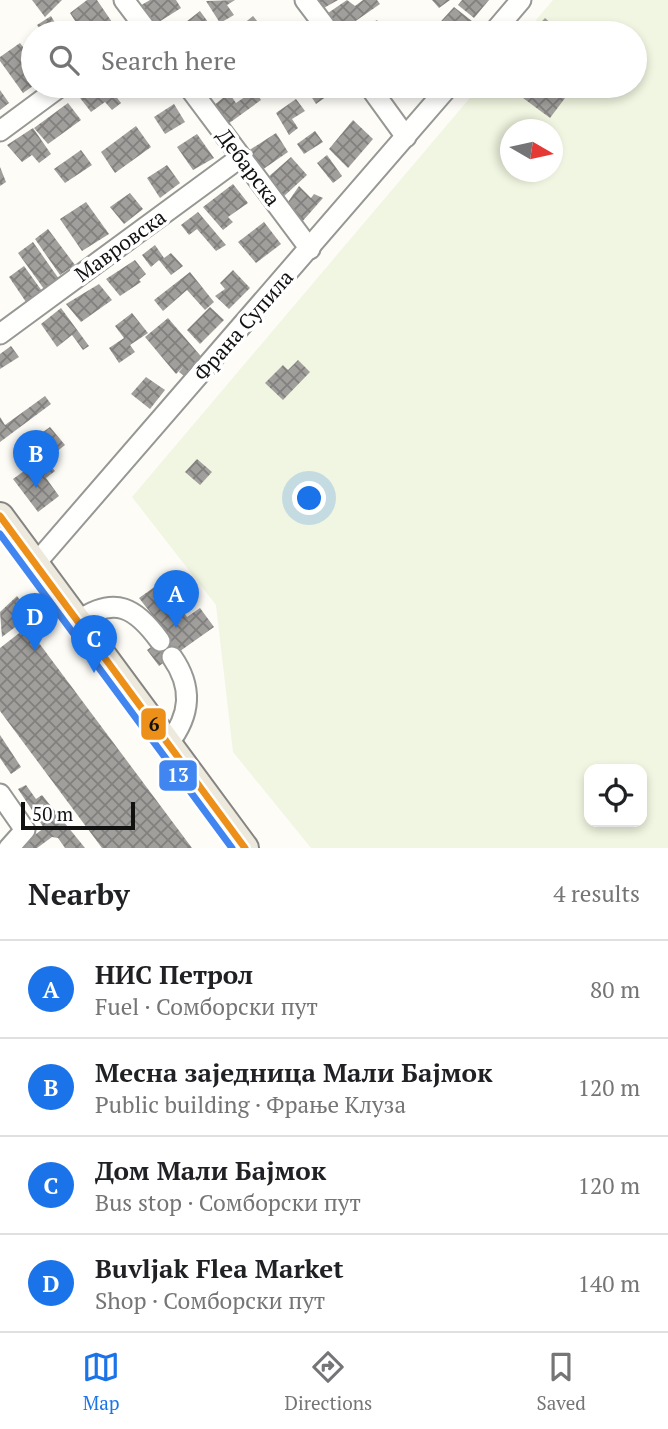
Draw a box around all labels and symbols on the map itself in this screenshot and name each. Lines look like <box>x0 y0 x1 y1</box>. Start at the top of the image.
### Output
north arrow <box>500 119 563 182</box>
street label: Дебарска <box>211 123 288 212</box>
street label: Мавровска <box>69 202 172 288</box>
street label: Франа Супила <box>187 263 299 387</box>
pin: B <box>13 430 59 488</box>
your location <box>292 481 326 515</box>
pin: A <box>153 570 199 628</box>
pin: D <box>12 593 58 651</box>
pin: C <box>71 615 117 673</box>
line badge: 6 <box>140 707 167 741</box>
text: 6 <box>149 711 160 736</box>
line badge: 13 <box>158 759 198 792</box>
text: 13 <box>167 762 189 787</box>
scale bar <box>21 799 135 831</box>

